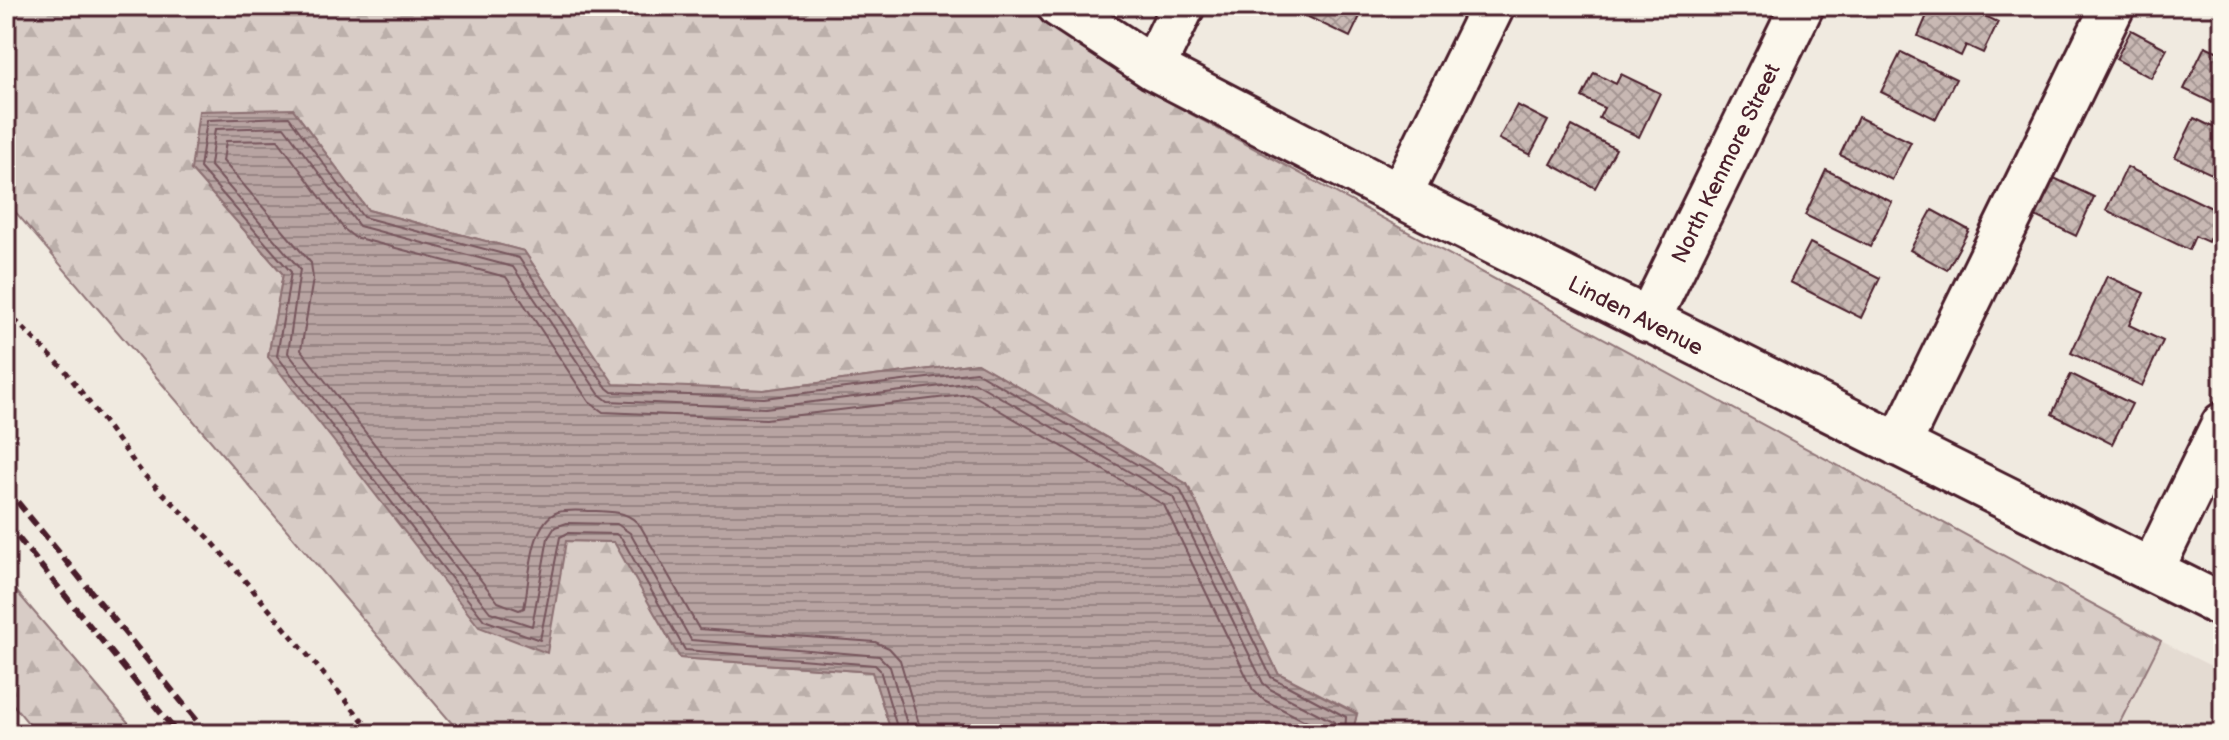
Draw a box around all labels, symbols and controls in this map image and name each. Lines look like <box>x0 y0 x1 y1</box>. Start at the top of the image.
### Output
street label: North Kenmore Street <box>1666 59 1787 268</box>
street label: Linden Avenue <box>1563 271 1707 362</box>

